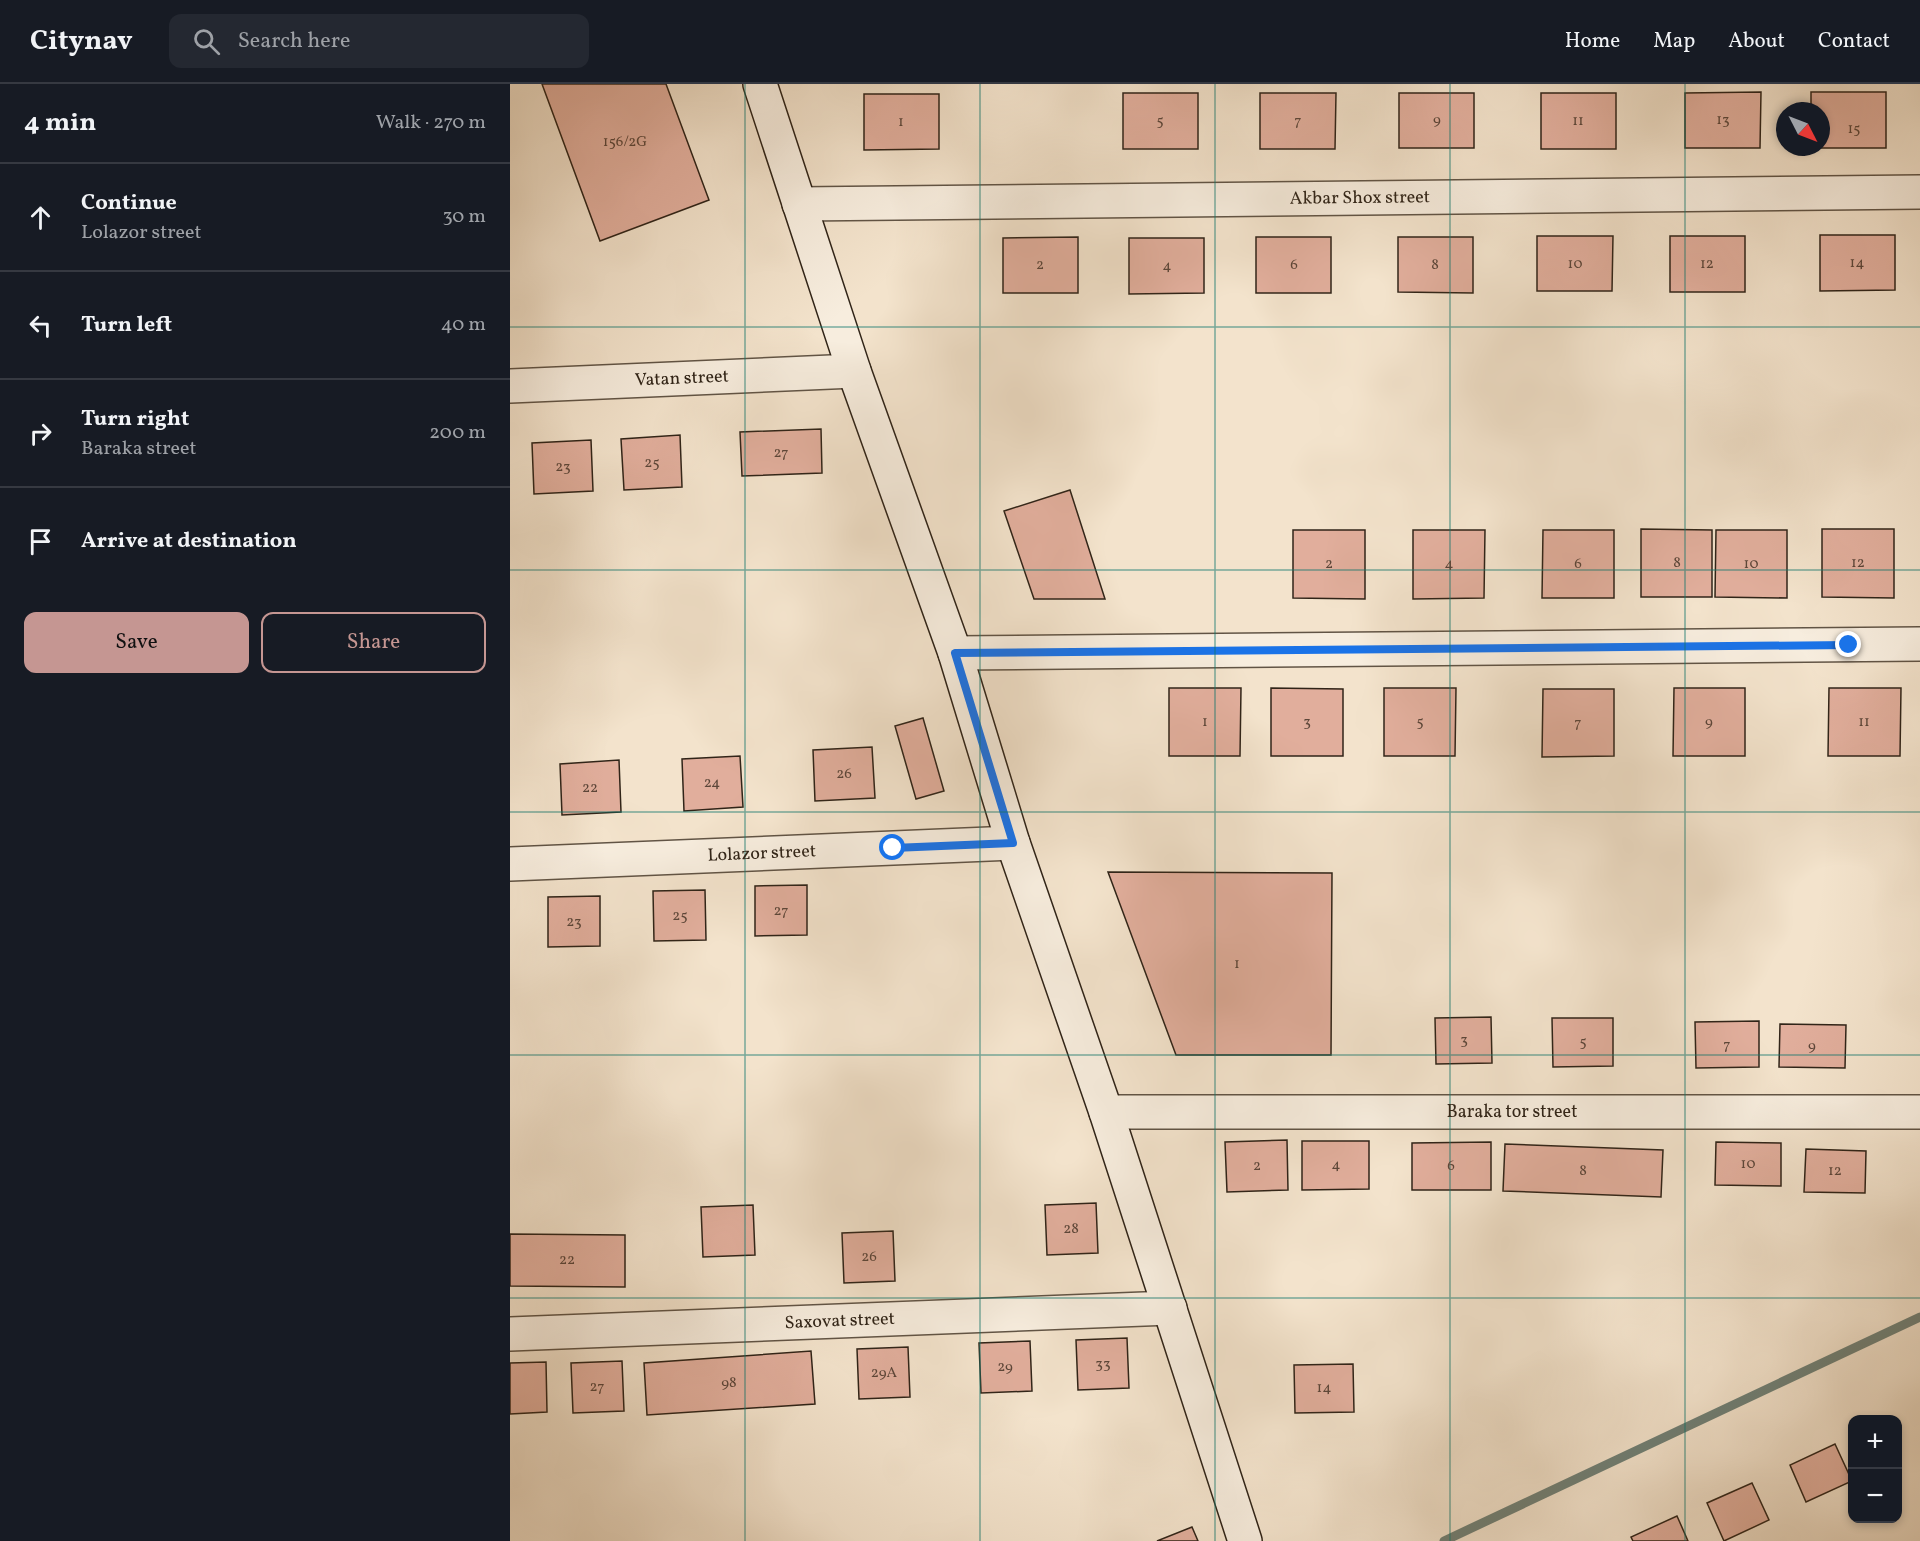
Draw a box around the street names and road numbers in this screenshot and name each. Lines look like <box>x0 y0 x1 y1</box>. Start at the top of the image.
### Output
street label: Akbar Shox street <box>1290 185 1430 211</box>
street label: Vatan street <box>634 364 729 393</box>
street label: Lolazor street <box>707 839 817 868</box>
street label: Baraka tor street <box>1447 1100 1577 1125</box>
street label: Saxovat street <box>784 1306 895 1336</box>

